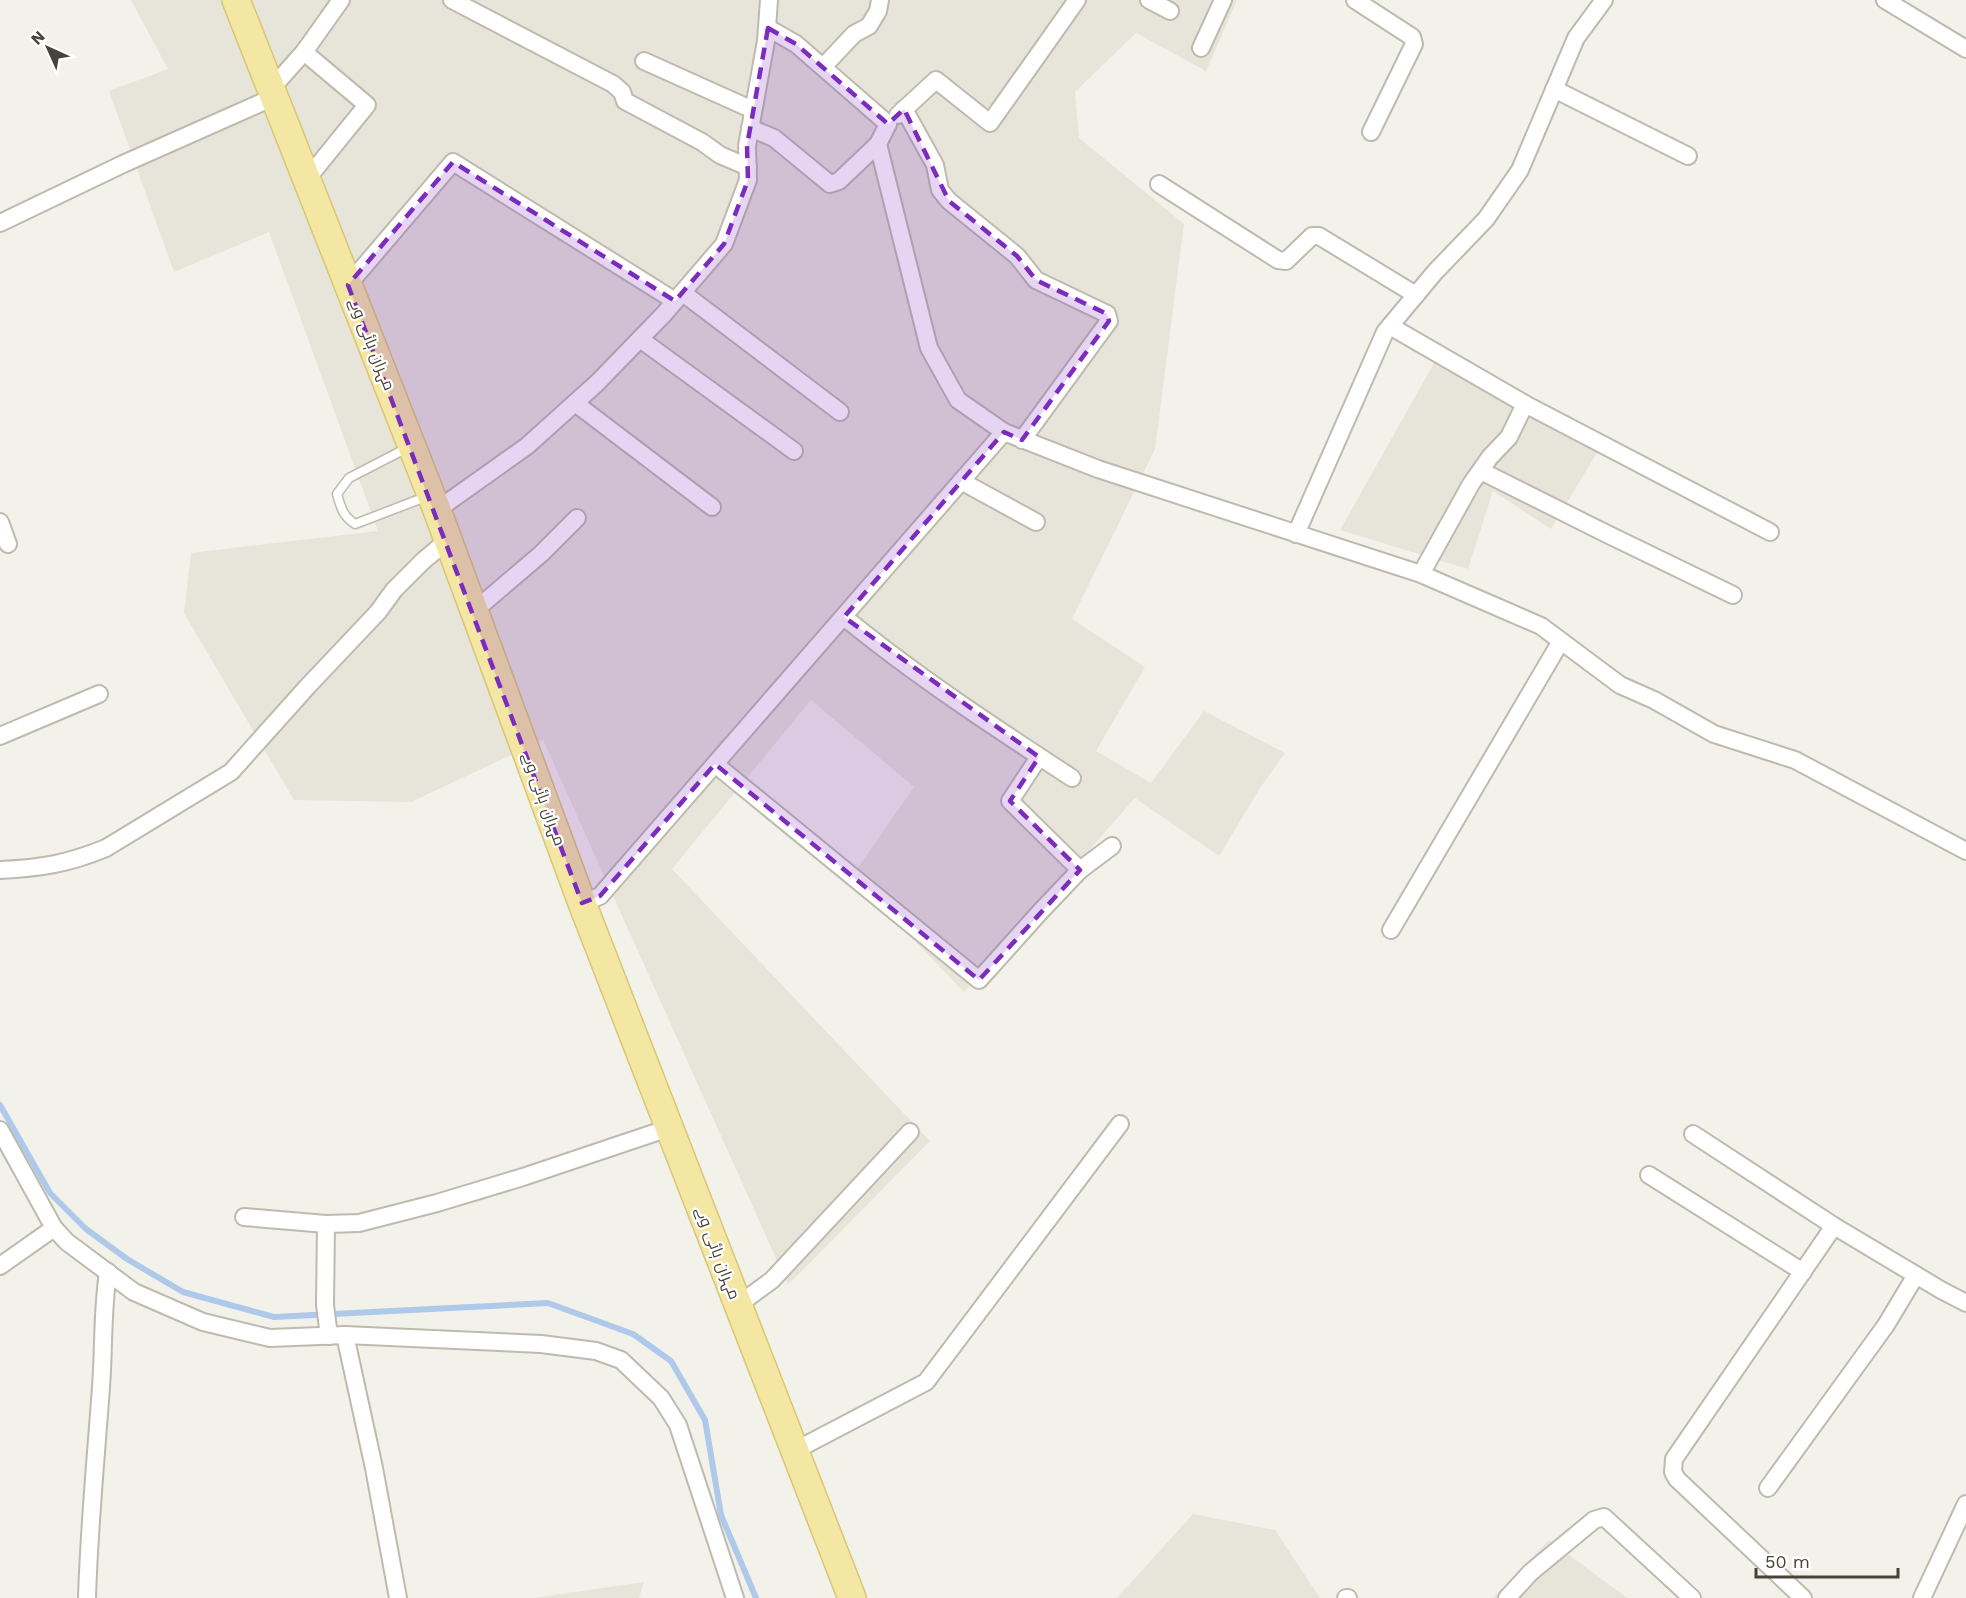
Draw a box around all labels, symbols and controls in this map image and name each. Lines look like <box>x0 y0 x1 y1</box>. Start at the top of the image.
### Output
north arrow <box>18 18 78 78</box>
text: N <box>27 27 49 49</box>
street label: مہران ہائی وے <box>343 295 399 394</box>
street label: مہران ہائی وے <box>516 750 570 849</box>
street label: مہران ہائی وے <box>690 1204 744 1303</box>
scale bar <box>1756 1541 1898 1579</box>
text: 50 m <box>1765 1551 1810 1572</box>

